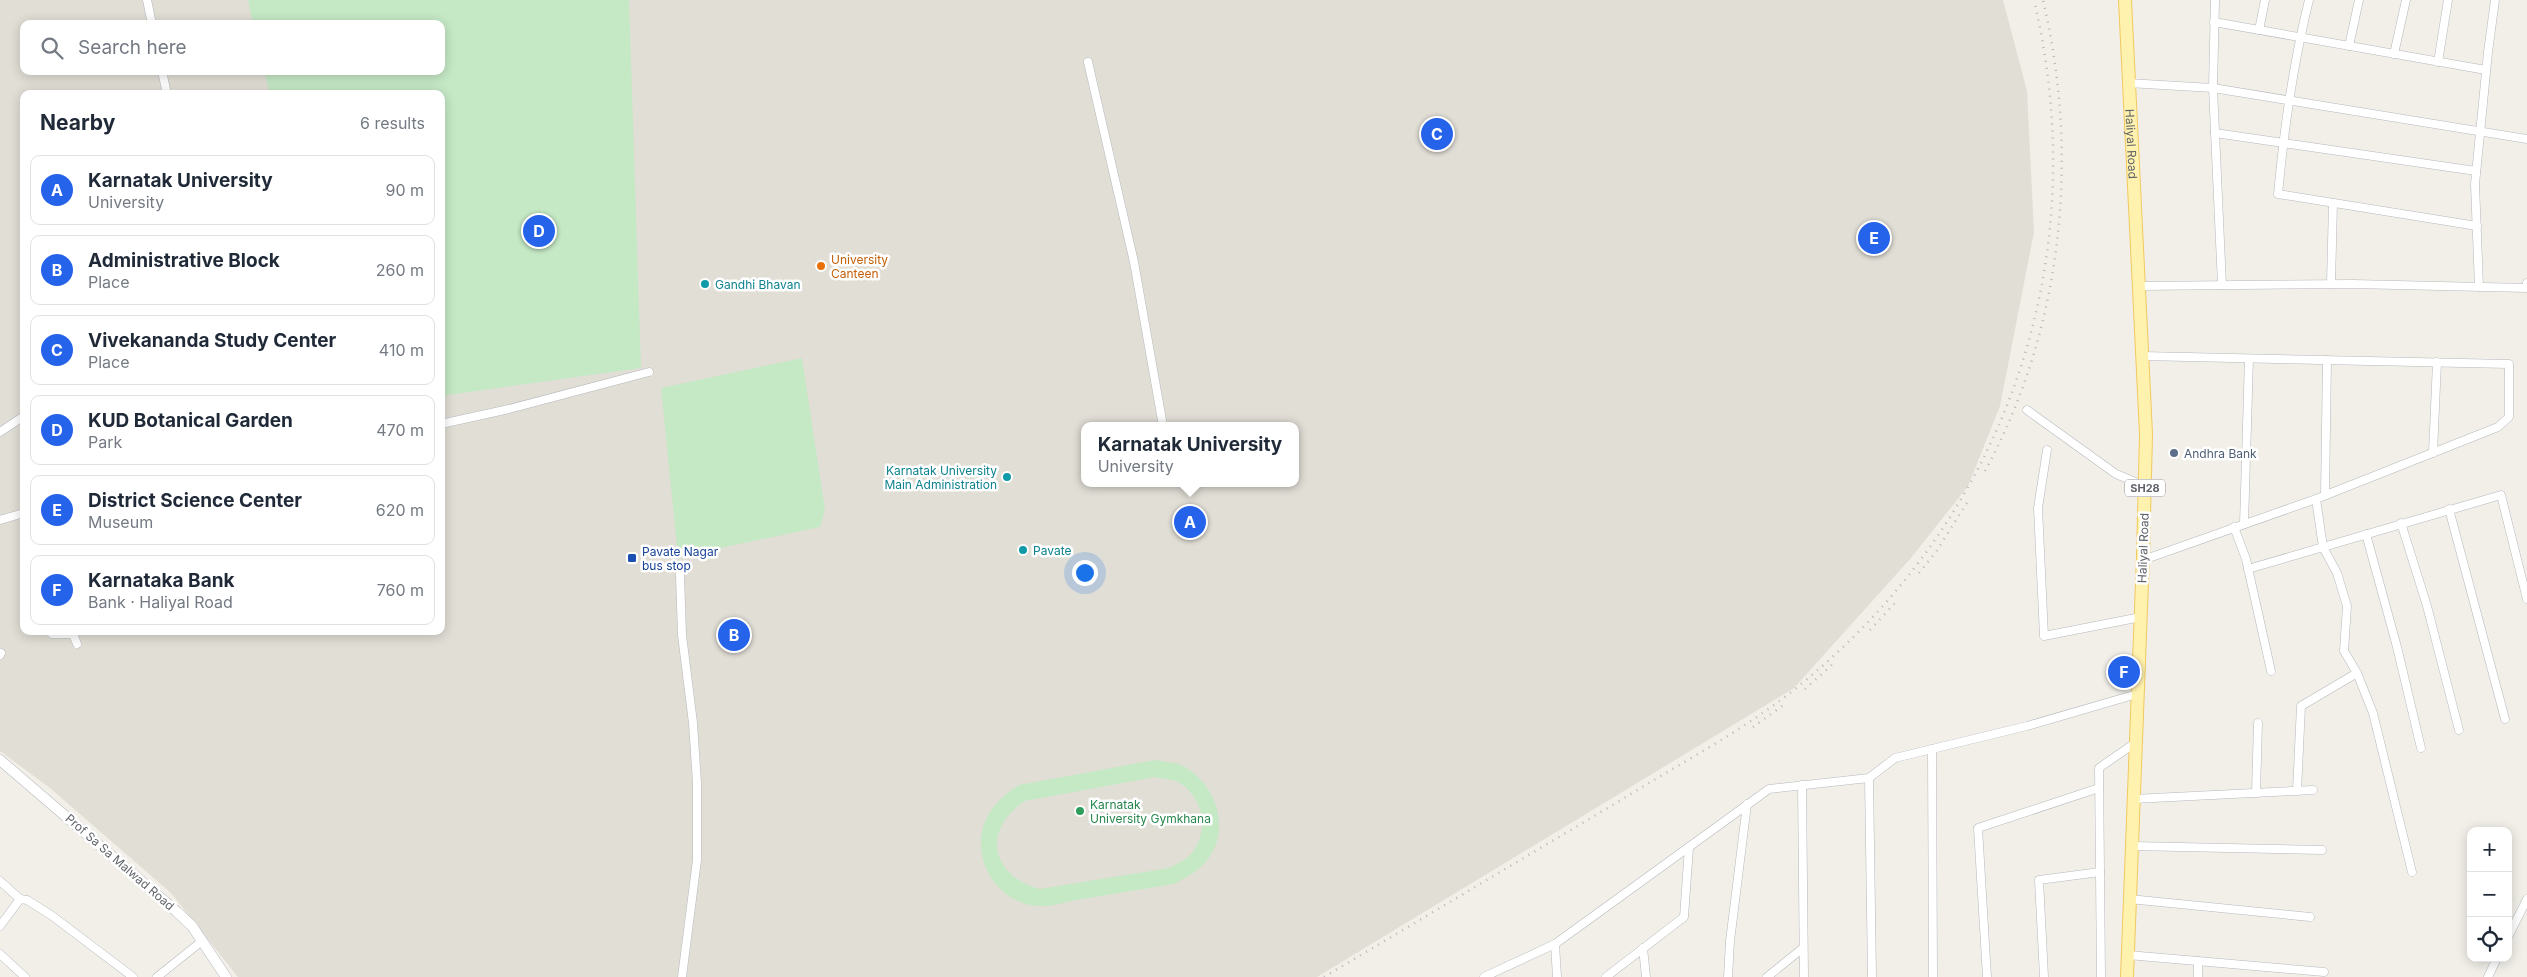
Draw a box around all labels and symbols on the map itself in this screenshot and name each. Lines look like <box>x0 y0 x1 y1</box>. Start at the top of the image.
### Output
street label: Haliyal Road <box>2123 108 2141 179</box>
pin: C <box>1421 115 1453 153</box>
pin: D <box>523 212 555 250</box>
pin: E <box>1858 219 1890 257</box>
place label: University Canteen <box>831 252 888 281</box>
marker: University Canteen <box>815 260 827 272</box>
place label: Gandhi Bhavan <box>715 277 801 292</box>
marker: Gandhi Bhavan <box>699 278 711 290</box>
place label: Andhra Bank <box>2184 446 2257 461</box>
marker: Andhra Bank <box>2168 447 2180 459</box>
place label: Karnatak University Main Administration <box>884 463 997 492</box>
marker: Karnatak University Main Administration <box>1001 471 1013 483</box>
road number: SH28 <box>2125 479 2165 496</box>
pin: A <box>1174 503 1206 541</box>
street label: Haliyal Road <box>2134 513 2152 583</box>
place label: Pavate <box>1033 543 1071 558</box>
place label: Pavate Nagar bus stop <box>642 544 719 573</box>
marker: Pavate <box>1017 544 1029 556</box>
marker: Pavate Nagar bus stop <box>626 552 638 564</box>
your location <box>1072 560 1098 586</box>
pin: B <box>718 616 750 654</box>
pin: F <box>2108 653 2140 691</box>
place label: Karnatak University Gymkhana <box>1090 797 1211 826</box>
marker: Karnatak University Gymkhana <box>1074 805 1086 817</box>
street label: Prof Sa Sa Malwad Road <box>62 811 178 913</box>

